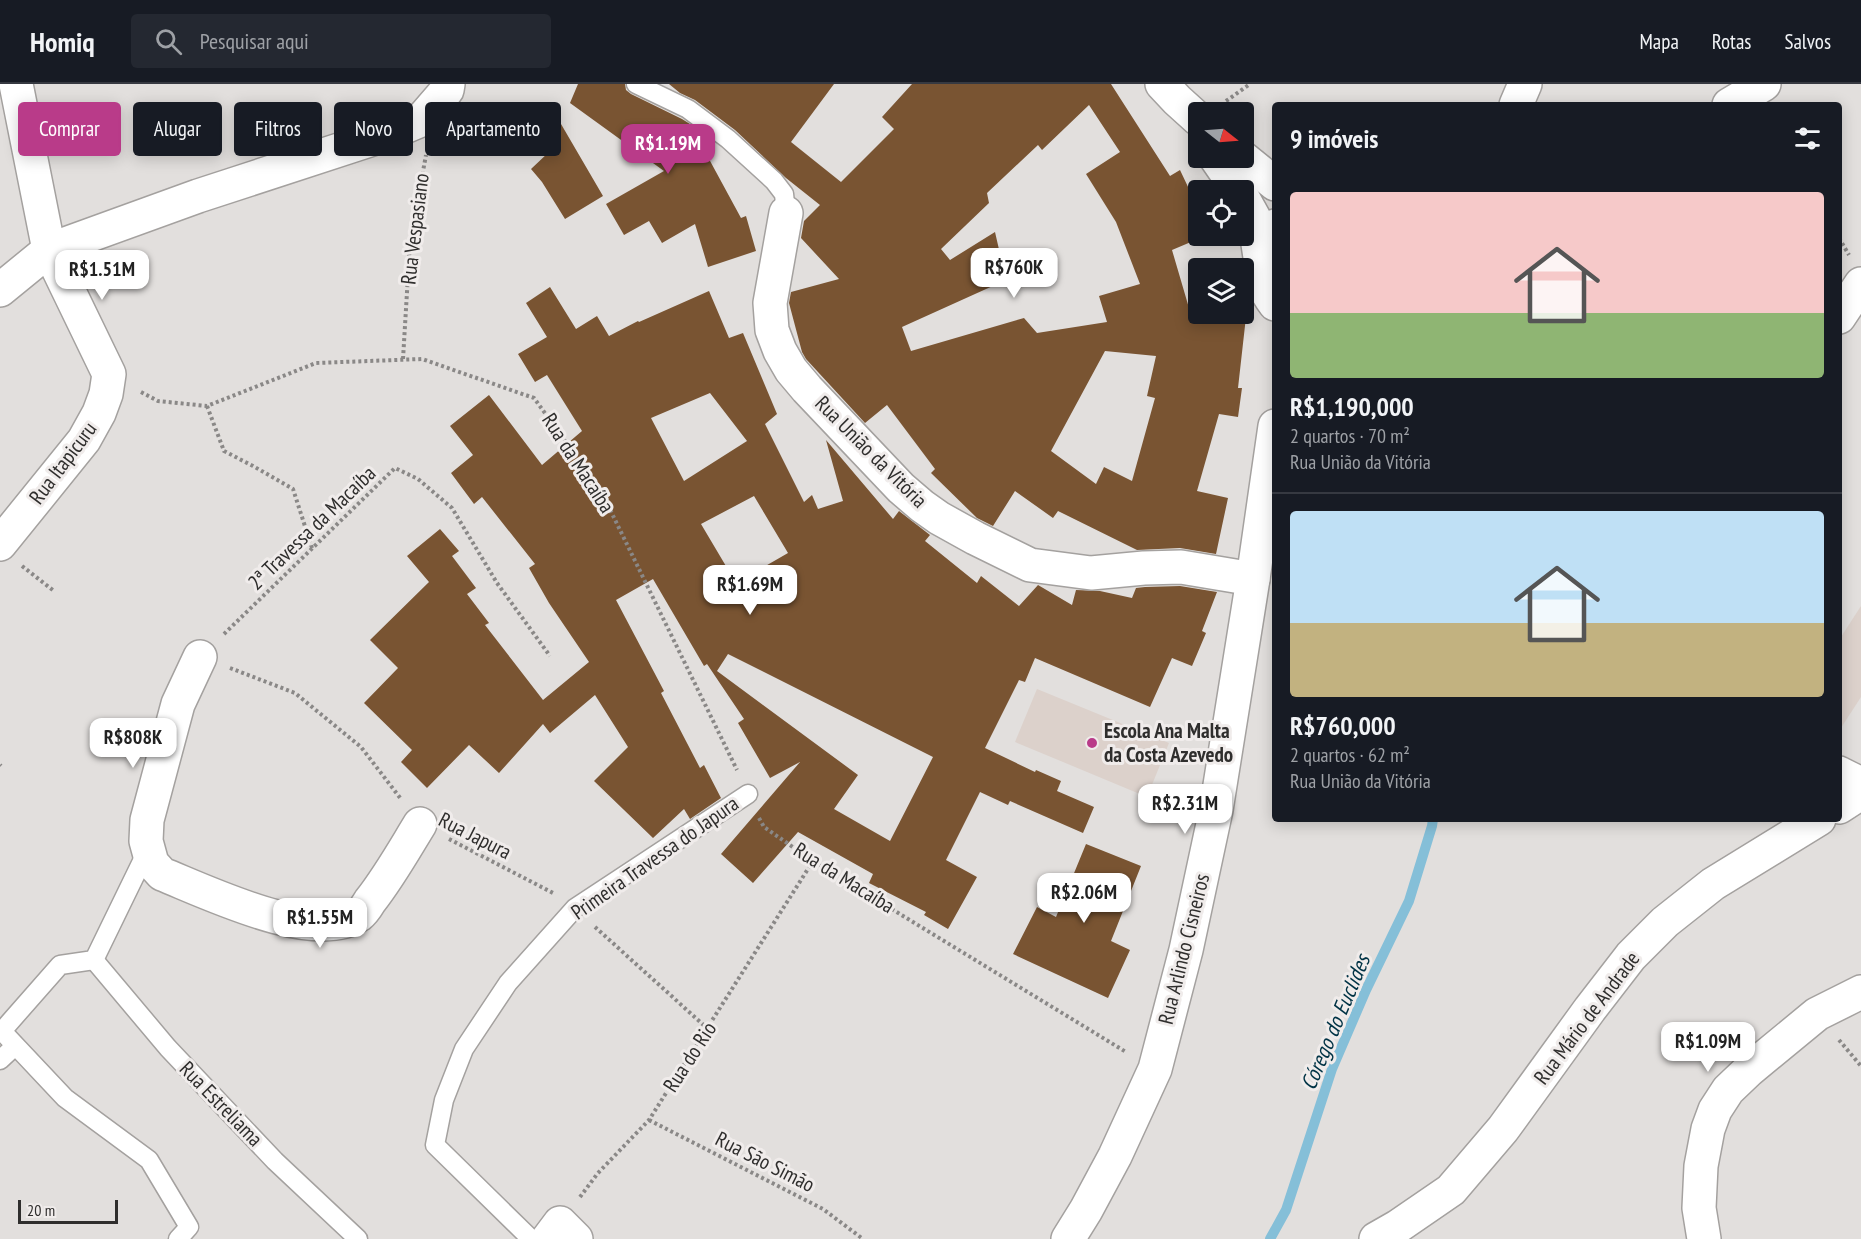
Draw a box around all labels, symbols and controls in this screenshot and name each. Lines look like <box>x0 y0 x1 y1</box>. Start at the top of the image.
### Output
search box <box>131 14 551 68</box>
text: Homiq <box>30 23 95 60</box>
icon: search <box>152 25 185 58</box>
text: Pesquisar aqui <box>200 27 309 55</box>
text: Mapa <box>1639 28 1679 55</box>
text: Rotas <box>1712 28 1751 55</box>
text: Salvos <box>1784 28 1831 55</box>
chip: Comprar <box>18 102 121 156</box>
chip: Alugar <box>133 102 222 156</box>
chip: Filtros <box>234 102 322 156</box>
chip: Novo <box>334 102 413 156</box>
chip: Apartamento <box>425 102 561 156</box>
north arrow <box>1188 102 1254 168</box>
map controls <box>1188 102 1254 324</box>
text: 9 imóveis <box>1290 122 1378 155</box>
icon: filters <box>1791 122 1824 155</box>
pin: R$1.19M <box>613 124 723 175</box>
text: R$1.19M <box>635 130 701 156</box>
street label: Rua Vespasiano <box>394 172 435 286</box>
button: locate <box>1188 180 1254 246</box>
icon: home <box>1503 231 1611 339</box>
pin: R$760K <box>965 248 1063 299</box>
pin: R$1.51M <box>47 250 157 301</box>
text: R$760K <box>985 254 1043 280</box>
text: R$1.51M <box>69 256 135 282</box>
button: layers <box>1188 258 1254 324</box>
street label: Rua União da Vitória <box>810 390 933 513</box>
text: R$1,190,000 <box>1290 390 1414 423</box>
street label: Rua da Macaíba <box>536 408 621 518</box>
street label: Rua Itapicuru <box>23 416 102 509</box>
text: 2 quartos · 70 m² <box>1290 423 1410 449</box>
text: Rua União da Vitória <box>1290 449 1431 475</box>
street label: 2ª Travessa da Macaíba <box>242 460 381 595</box>
icon: home <box>1503 550 1611 658</box>
pin: R$1.69M <box>695 565 805 616</box>
text: R$1.69M <box>717 571 783 597</box>
text: R$760,000 <box>1290 709 1396 742</box>
place label: Escola Ana Malta da Costa Azevedo <box>1104 717 1233 768</box>
pin: R$808K <box>84 718 182 769</box>
text: R$808K <box>104 724 162 750</box>
marker: Escola Ana Malta da Costa Azevedo <box>1085 736 1099 750</box>
text: 2 quartos · 62 m² <box>1290 742 1410 768</box>
text: Rua União da Vitória <box>1290 768 1431 794</box>
pin: R$2.31M <box>1130 784 1240 835</box>
street label: Primeira Travessa do Japura <box>566 790 744 926</box>
text: R$2.31M <box>1152 790 1218 816</box>
street label: Rua Japura <box>434 806 516 865</box>
street label: Rua da Macaíba <box>789 836 900 919</box>
street label: Rua Arlindo Cisneiros <box>1152 871 1215 1027</box>
pin: R$2.06M <box>1029 873 1139 924</box>
text: R$2.06M <box>1051 879 1117 905</box>
pin: R$1.55M <box>265 898 375 949</box>
text: R$1.55M <box>287 904 353 930</box>
street label: Rua Mário de Andrade <box>1528 946 1645 1090</box>
water label: Córego do Euclides <box>1294 948 1377 1094</box>
street label: Rua do Rio <box>657 1017 722 1097</box>
pin: R$1.09M <box>1653 1022 1763 1073</box>
text: R$1.09M <box>1675 1028 1741 1054</box>
street label: Rua Estreliama <box>174 1055 269 1152</box>
street label: Rua São Simão <box>711 1125 819 1198</box>
scale bar <box>18 1197 118 1224</box>
text: 20 m <box>27 1200 55 1220</box>

